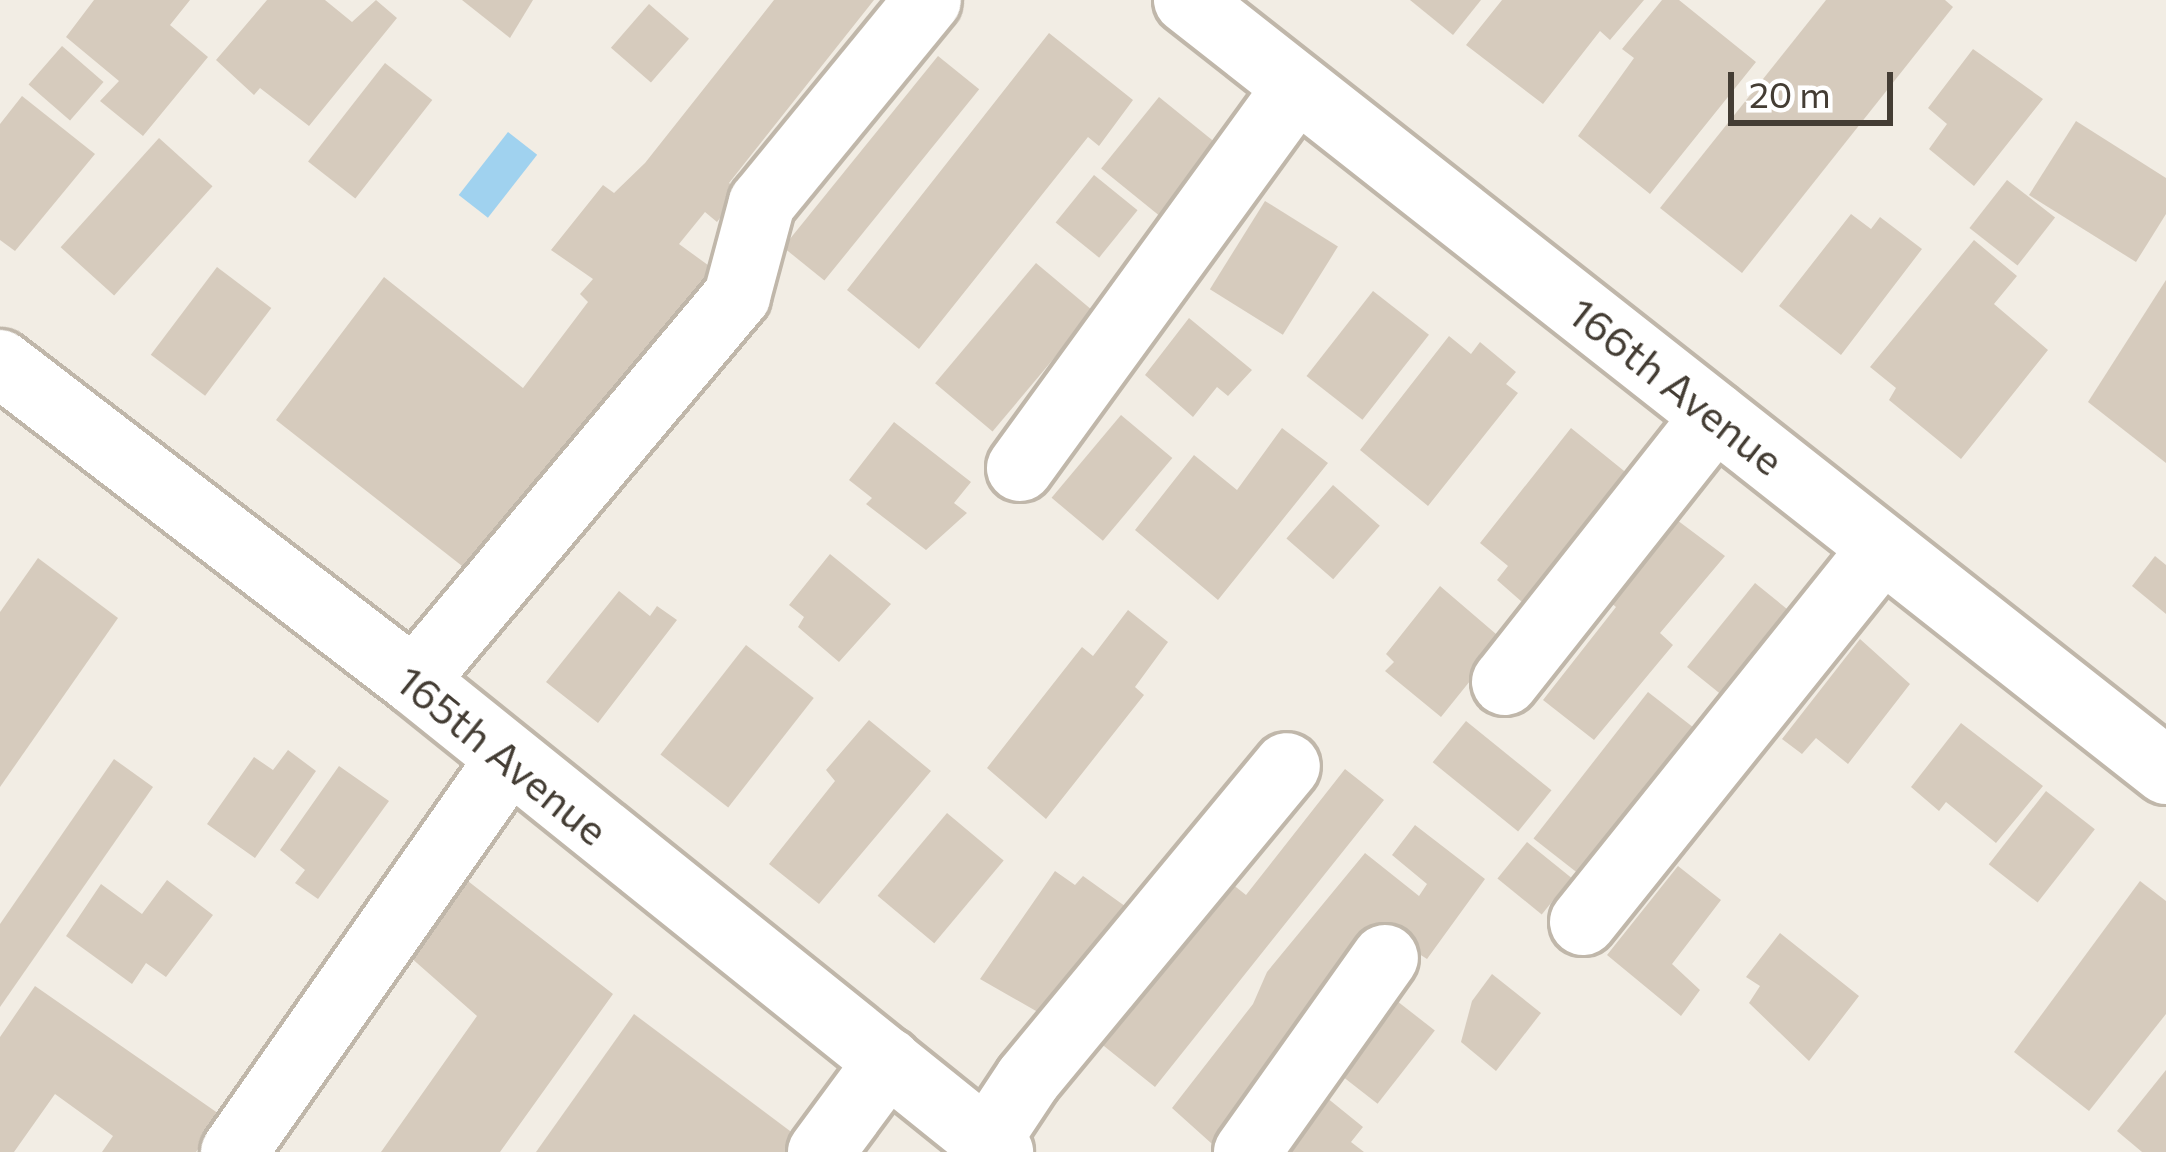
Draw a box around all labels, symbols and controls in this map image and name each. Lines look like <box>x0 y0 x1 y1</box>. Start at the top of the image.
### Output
scale bar <box>1734 48 1899 122</box>
text: 20 m <box>1749 71 1831 115</box>
street label: 166th Avenue <box>1560 286 1794 484</box>
street label: 165th Avenue <box>387 654 619 854</box>

